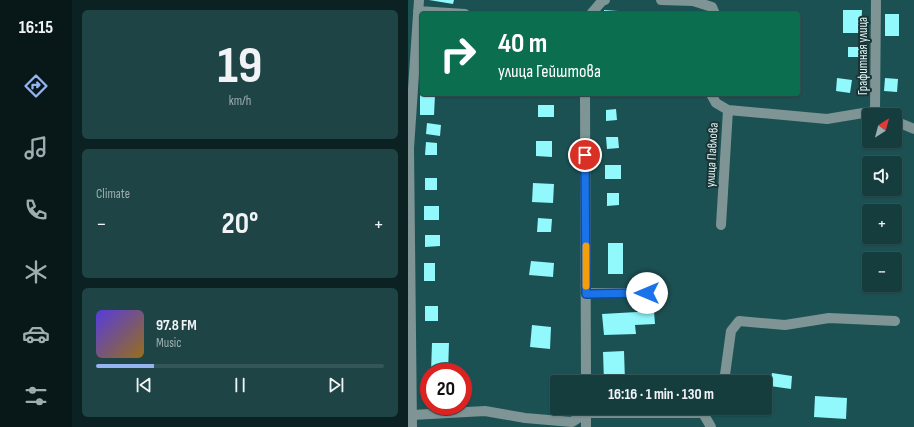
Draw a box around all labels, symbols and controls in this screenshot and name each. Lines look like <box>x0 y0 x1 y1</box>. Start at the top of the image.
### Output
text: 16:15 <box>19 17 53 38</box>
street label: Графитная улица <box>855 17 871 95</box>
text: 40 m <box>498 27 547 60</box>
icon: right <box>432 28 484 80</box>
text: 19 <box>217 35 263 98</box>
text: улица Гейштова <box>498 61 601 82</box>
icon: directions <box>22 72 50 100</box>
text: km/h <box>229 93 251 109</box>
north arrow <box>862 108 902 148</box>
map controls <box>862 108 902 292</box>
street label: улица Павлова <box>702 122 722 188</box>
icon: music <box>22 134 50 162</box>
pin <box>568 138 602 172</box>
icon: arrive <box>574 144 596 166</box>
button: sound <box>862 156 902 196</box>
text: Climate <box>96 186 130 202</box>
icon: phone <box>22 196 50 224</box>
button: + <box>862 204 902 244</box>
text: 20° <box>222 206 258 242</box>
text: − <box>96 211 107 238</box>
text: + <box>373 211 384 238</box>
button: − <box>862 252 902 292</box>
icon: climate <box>22 258 50 286</box>
position arrow <box>626 272 668 314</box>
text: 97.8 FM <box>156 316 197 335</box>
icon: car <box>22 320 50 348</box>
text: Music <box>156 335 181 351</box>
speed limit sign: 20 <box>420 363 472 415</box>
icon: previous <box>133 374 155 396</box>
icon: pause <box>229 374 251 396</box>
icon: next <box>325 374 347 396</box>
icon: filters <box>22 382 50 410</box>
text: 16:16 · 1 min · 130 m <box>608 385 714 404</box>

